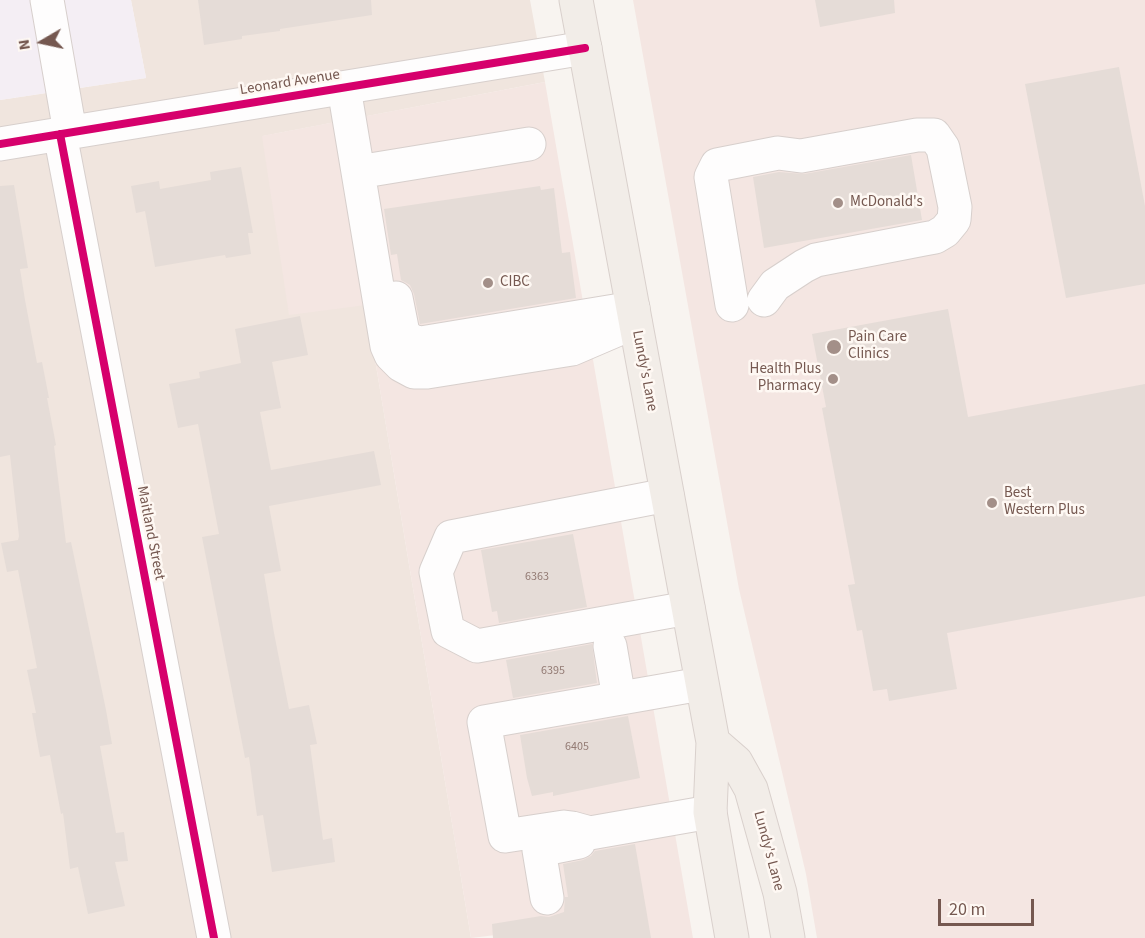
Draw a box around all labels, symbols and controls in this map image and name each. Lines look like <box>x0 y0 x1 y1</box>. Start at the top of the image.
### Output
north arrow <box>12 12 72 72</box>
text: N <box>13 38 36 52</box>
street label: Leonard Avenue <box>239 66 341 100</box>
place label: McDonald's <box>850 194 923 212</box>
marker: McDonald's <box>831 196 845 210</box>
place label: CIBC <box>500 274 530 292</box>
marker: CIBC <box>481 276 495 290</box>
street label: Lundy's Lane <box>627 329 661 413</box>
place label: Pain Care Clinics <box>848 329 907 364</box>
marker: Pain Care Clinics <box>825 338 843 356</box>
place label: Health Plus Pharmacy <box>750 361 821 396</box>
marker: Health Plus Pharmacy <box>826 372 840 386</box>
street label: Maitland Street <box>132 484 168 582</box>
place label: Best Western Plus <box>1004 485 1085 520</box>
marker: Best Western Plus <box>985 496 999 510</box>
house number: 6363 <box>525 570 549 584</box>
house number: 6395 <box>541 664 565 678</box>
house number: 6405 <box>565 740 589 754</box>
street label: Lundy's Lane <box>749 809 787 893</box>
scale bar <box>941 887 1037 925</box>
text: 20 m <box>949 897 985 922</box>

